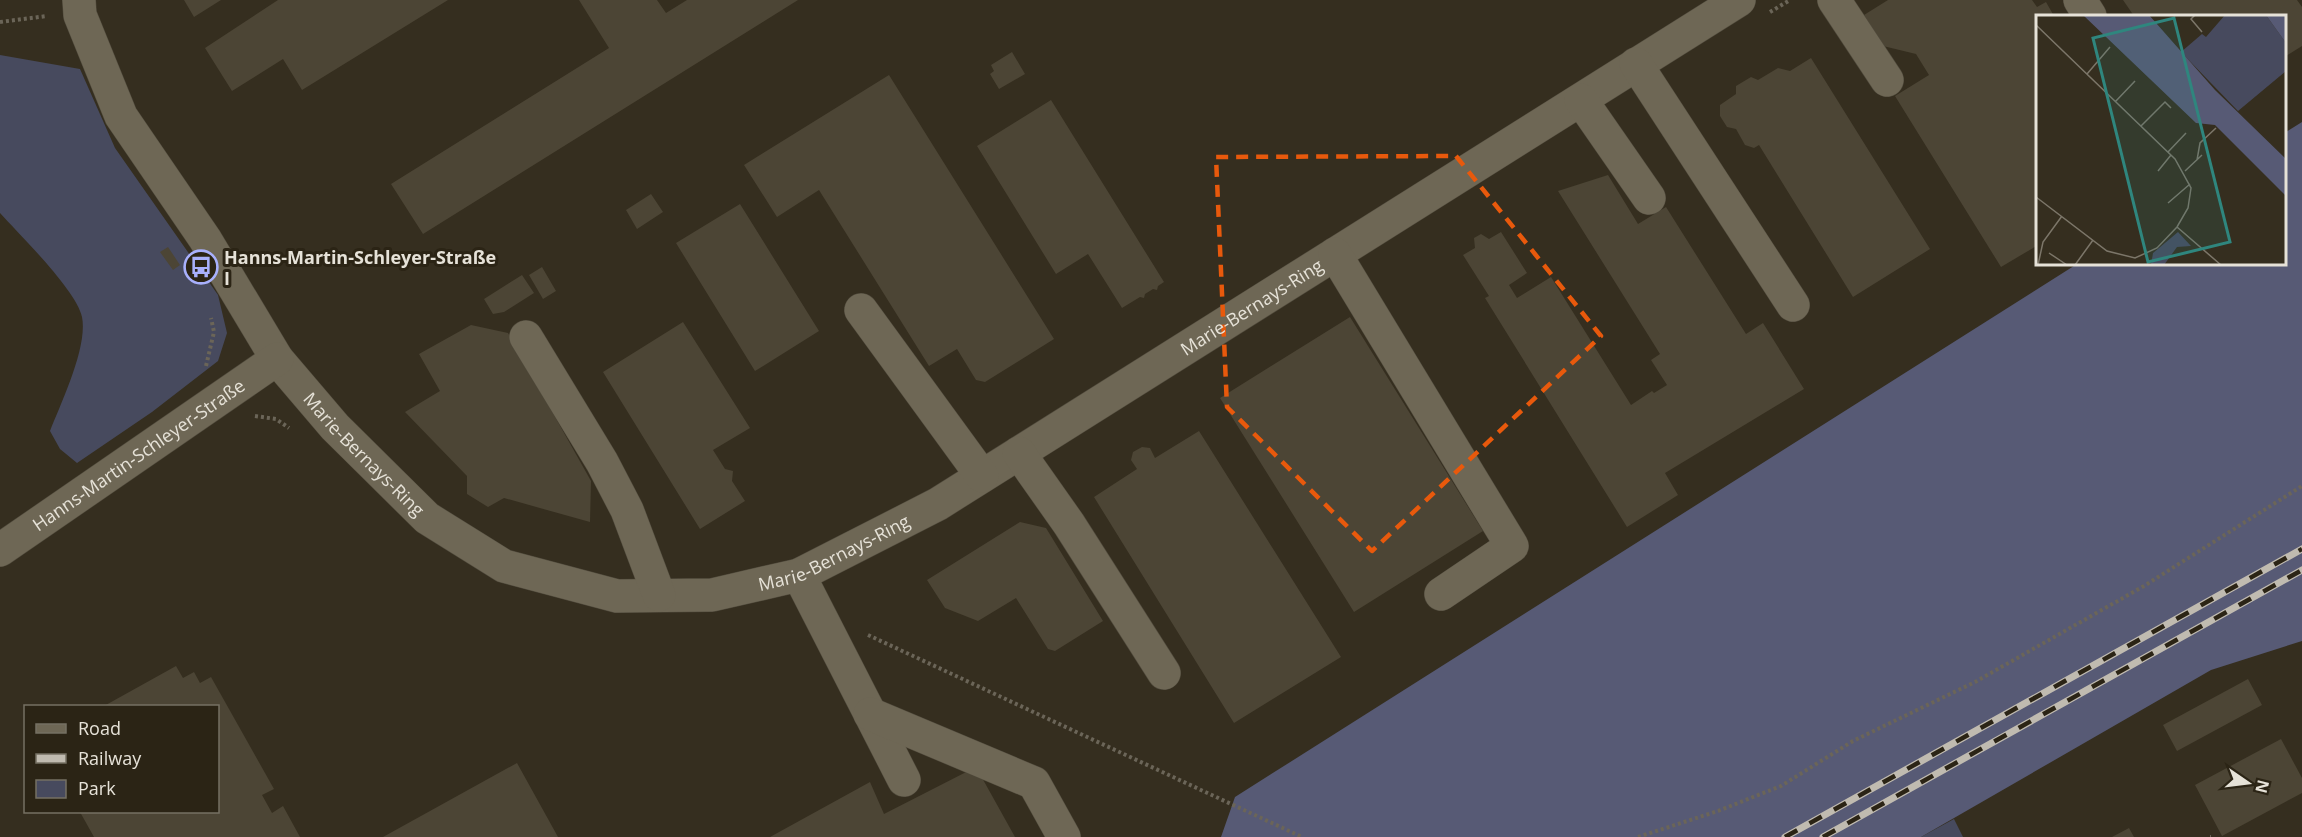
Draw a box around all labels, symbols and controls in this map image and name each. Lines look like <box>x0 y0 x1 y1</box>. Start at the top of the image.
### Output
inset map <box>2036 15 2287 266</box>
place label: Hanns-Martin-Schleyer-Straße I <box>224 245 496 290</box>
bus stop icon: Hanns-Martin-Schleyer-Straße I <box>183 249 219 285</box>
street label: Marie-Bernays-Ring <box>1176 253 1327 361</box>
street label: Hanns-Martin-Schleyer-Straße <box>27 373 249 536</box>
street label: Marie-Bernays-Ring <box>298 387 430 521</box>
street label: Marie-Bernays-Ring <box>756 509 914 596</box>
legend <box>24 705 219 813</box>
text: Road <box>78 716 121 740</box>
text: Railway <box>78 746 142 770</box>
north arrow <box>2218 753 2278 813</box>
text: Park <box>78 776 116 800</box>
text: N <box>2250 778 2275 796</box>

